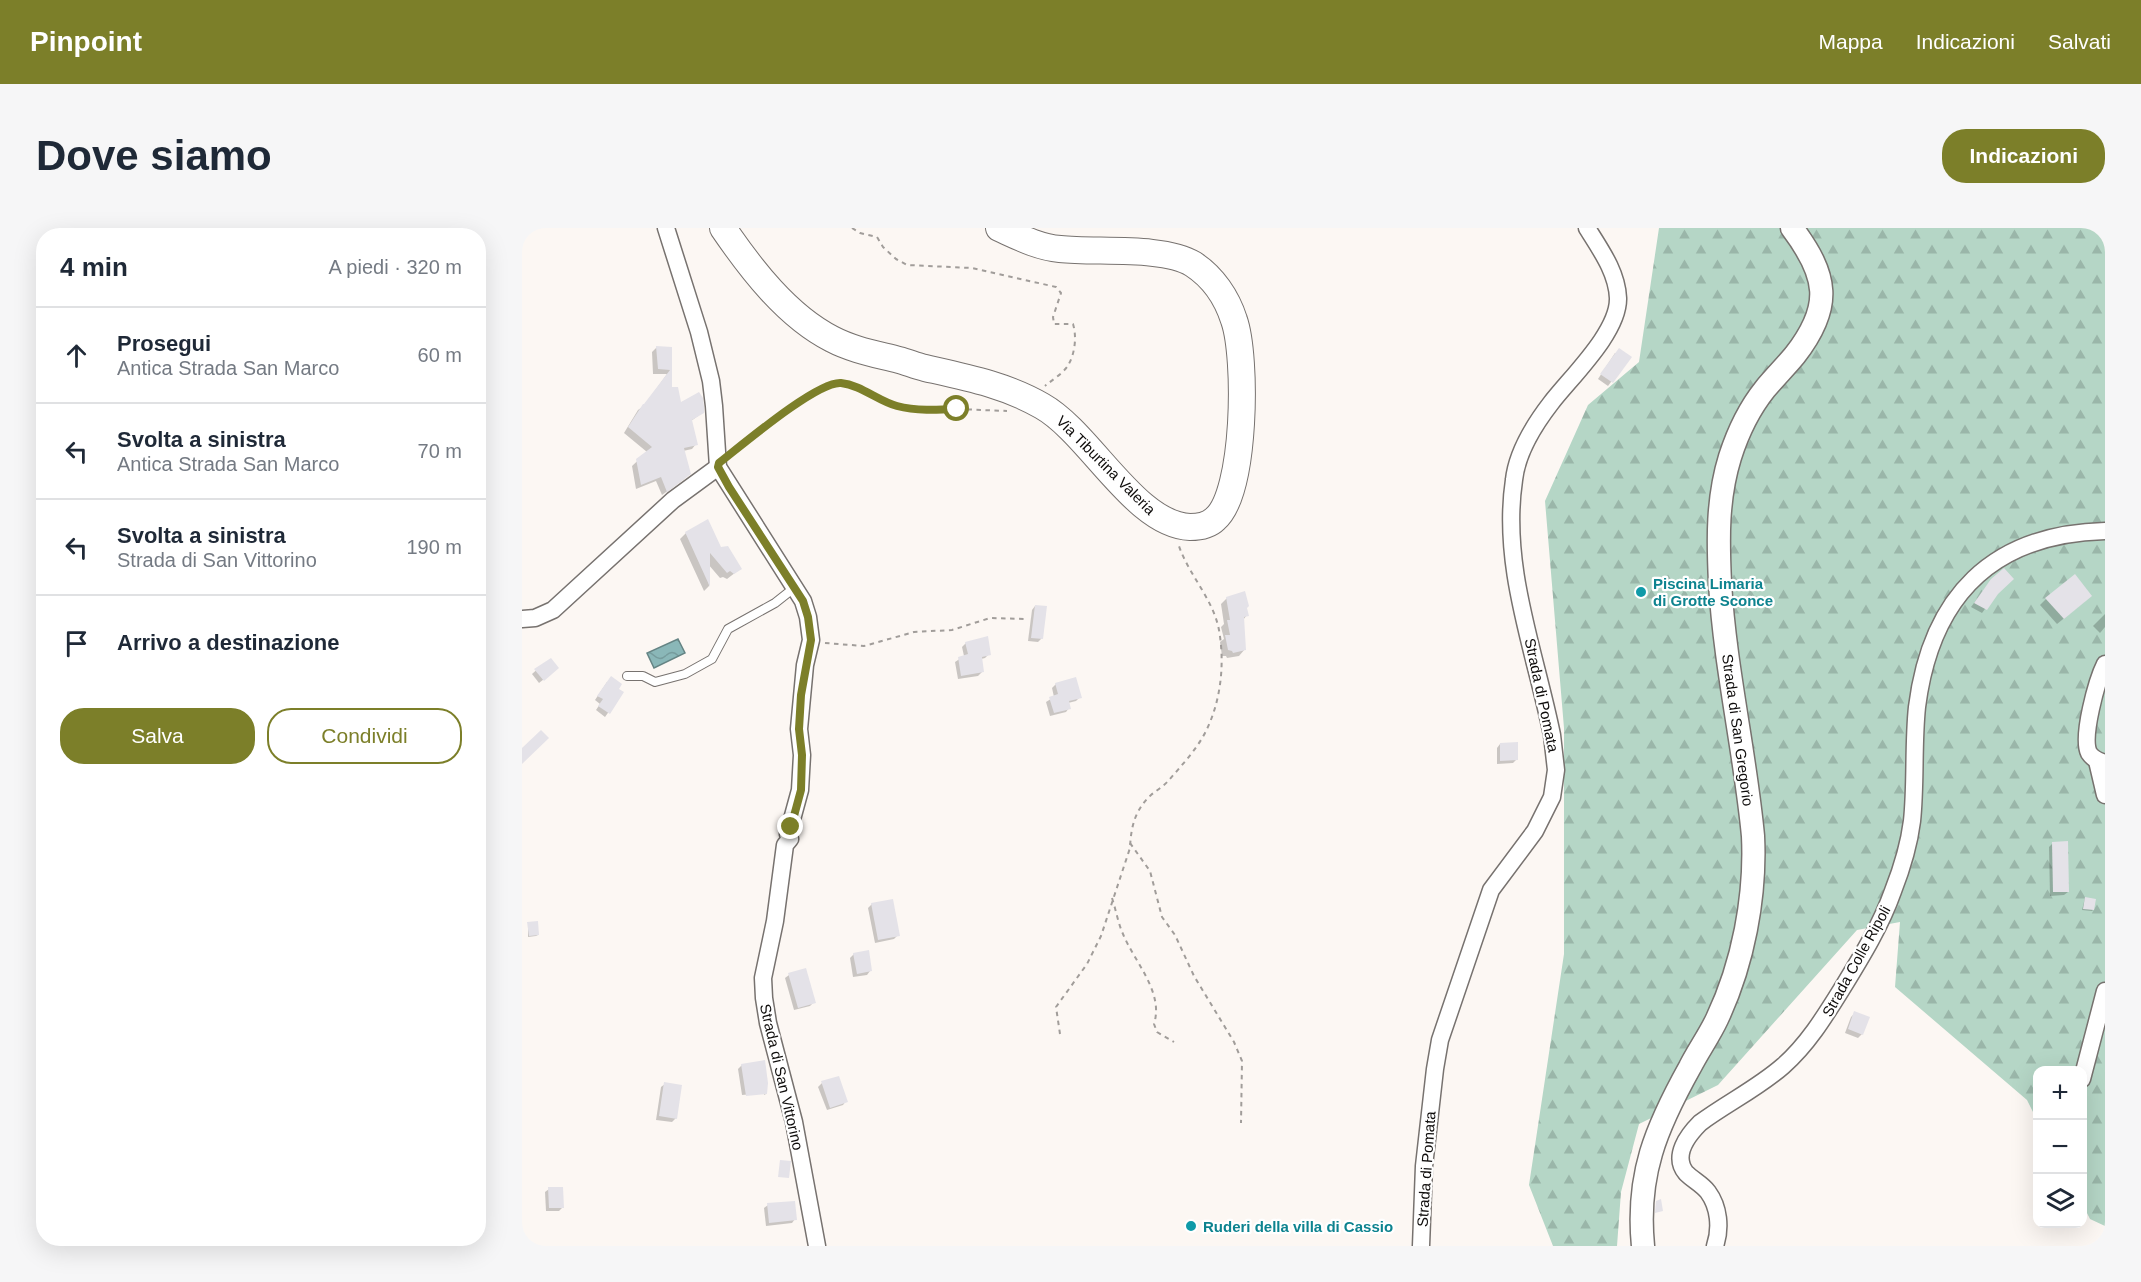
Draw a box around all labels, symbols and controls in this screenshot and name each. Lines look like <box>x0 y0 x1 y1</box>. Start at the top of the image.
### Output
text: Pinpoint <box>30 26 142 57</box>
text: Mappa <box>1819 30 1883 53</box>
text: Indicazioni <box>1916 30 2015 53</box>
text: Salvati <box>2048 30 2111 53</box>
button: Indicazioni <box>1942 129 2105 183</box>
text: Dove siamo <box>36 132 272 179</box>
text: 4 min <box>60 252 128 282</box>
text: A piedi · 320 m <box>329 256 462 278</box>
text: Prosegui <box>117 331 211 356</box>
icon: ahead <box>60 339 93 372</box>
text: 60 m <box>418 344 462 366</box>
text: Antica Strada San Marco <box>117 357 339 379</box>
route start <box>943 395 969 421</box>
street label: Via Tiburtina Valeria <box>1053 412 1159 518</box>
text: Svolta a sinistra <box>117 427 286 452</box>
icon: left <box>60 435 93 468</box>
text: 70 m <box>418 440 462 462</box>
text: Antica Strada San Marco <box>117 453 339 475</box>
text: Svolta a sinistra <box>117 523 286 548</box>
icon: left <box>60 531 93 564</box>
text: 190 m <box>406 536 462 558</box>
text: Strada di San Vittorino <box>117 549 317 571</box>
place label: Piscina Limaria di Grotte Sconce <box>1653 575 1773 609</box>
marker: Piscina Limaria di Grotte Sconce <box>1634 585 1648 599</box>
icon: arrive <box>60 627 93 660</box>
text: Arrivo a destinazione <box>117 630 340 655</box>
street label: Strada di Pomata <box>1522 637 1562 754</box>
street label: Strada di San Gregorio <box>1719 653 1757 807</box>
button: Salva <box>60 708 255 764</box>
button: Condividi <box>267 708 462 764</box>
route end <box>777 813 803 839</box>
street label: Strada Colle Ripoli <box>1818 903 1894 1019</box>
street label: Strada di San Vittorino <box>757 1002 807 1152</box>
map controls <box>2033 1066 2087 1228</box>
button: + <box>2033 1066 2087 1120</box>
street label: Strada di Pomata <box>1413 1110 1439 1227</box>
button: − <box>2033 1120 2087 1174</box>
button: layers <box>2033 1174 2087 1228</box>
place label: Ruderi della villa di Cassio <box>1203 1218 1393 1235</box>
marker: Ruderi della villa di Cassio <box>1184 1219 1198 1233</box>

